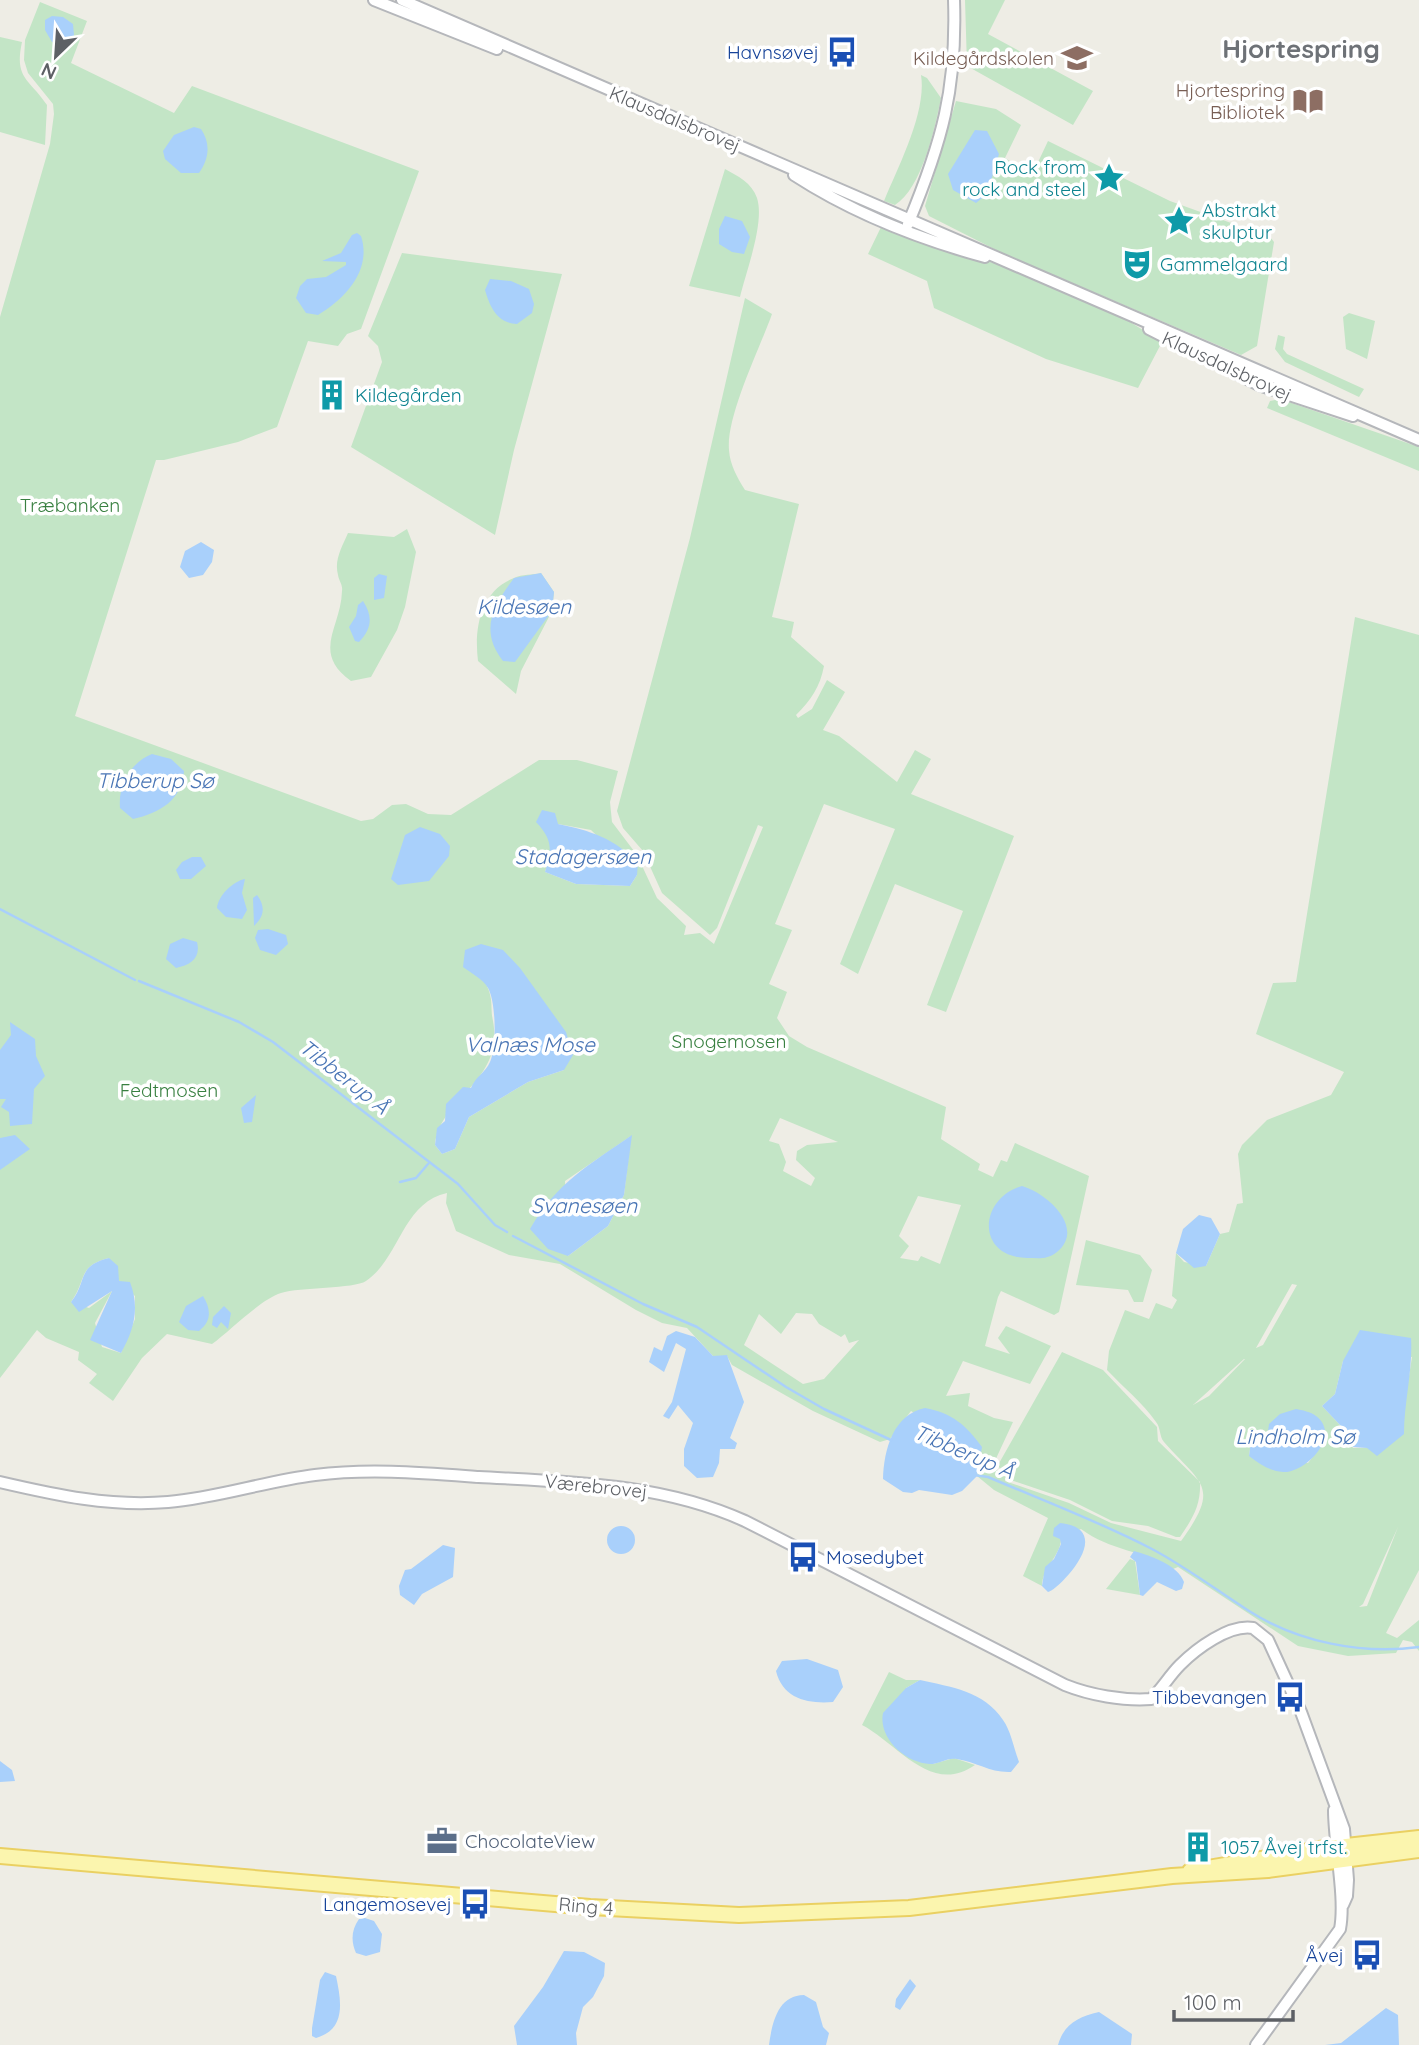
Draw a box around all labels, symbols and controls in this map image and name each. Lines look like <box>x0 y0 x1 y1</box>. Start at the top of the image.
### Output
north arrow <box>21 21 91 91</box>
district label: Hjortespring <box>1222 32 1380 65</box>
bus stop icon: Havnsøvej <box>825 35 859 69</box>
place label: Havnsøvej <box>727 40 819 64</box>
school or university icon: Kildegårdskolen <box>1060 41 1094 75</box>
place label: Kildegårdskolen <box>913 46 1054 70</box>
text: N <box>37 58 60 85</box>
place label: Hjortespring Bibliotek <box>1176 78 1285 124</box>
street label: Klausdalsbrovej <box>606 81 744 157</box>
library icon: Hjortespring Bibliotek <box>1291 84 1325 118</box>
place label: Rock from rock and steel <box>962 155 1086 201</box>
place icon: Rock from rock and steel <box>1092 161 1126 195</box>
place label: Abstrakt skulptur <box>1202 198 1276 244</box>
place icon: Abstrakt skulptur <box>1162 204 1196 238</box>
theatre icon: Gammelgaard <box>1120 247 1154 281</box>
place label: Gammelgaard <box>1160 252 1288 276</box>
street label: Klausdalsbrovej <box>1158 326 1296 406</box>
building icon: Kildegården <box>315 378 349 412</box>
place label: Kildegården <box>355 383 462 407</box>
park label: Træbanken <box>20 493 120 517</box>
water label: Kildesøen <box>477 593 572 619</box>
water label: Tibberup Sø <box>96 767 216 793</box>
water label: Stadagersøen <box>515 843 652 869</box>
park label: Snogemosen <box>672 1029 786 1053</box>
water label: Valnæs Mose <box>465 1031 596 1057</box>
water label: Tibberup Å <box>295 1033 395 1120</box>
park label: Fedtmosen <box>120 1078 218 1102</box>
water label: Svanesøen <box>531 1192 638 1218</box>
water label: Tibberup Å <box>910 1418 1019 1484</box>
water label: Lindholm Sø <box>1235 1423 1357 1449</box>
street label: Værebrovej <box>544 1469 648 1503</box>
bus stop icon: Mosedybet <box>786 1540 820 1574</box>
place label: Mosedybet <box>826 1545 924 1569</box>
bus stop icon: Tibbevangen <box>1273 1680 1307 1714</box>
place label: Tibbevangen <box>1152 1685 1267 1709</box>
office icon: ChocolateView <box>425 1824 459 1858</box>
place label: ChocolateView <box>465 1829 595 1853</box>
building icon: 1057 Åvej trfst. <box>1181 1830 1215 1864</box>
place label: 1057 Åvej trfst. <box>1221 1835 1347 1859</box>
bus stop icon: Langemosevej <box>458 1887 492 1921</box>
place label: Langemosevej <box>323 1892 452 1916</box>
street label: Ring 4 <box>558 1892 614 1920</box>
bus stop icon: Åvej <box>1350 1938 1384 1972</box>
place label: Åvej <box>1306 1943 1344 1967</box>
scale bar <box>1174 1979 1293 2023</box>
text: 100 m <box>1184 1989 1242 2015</box>

